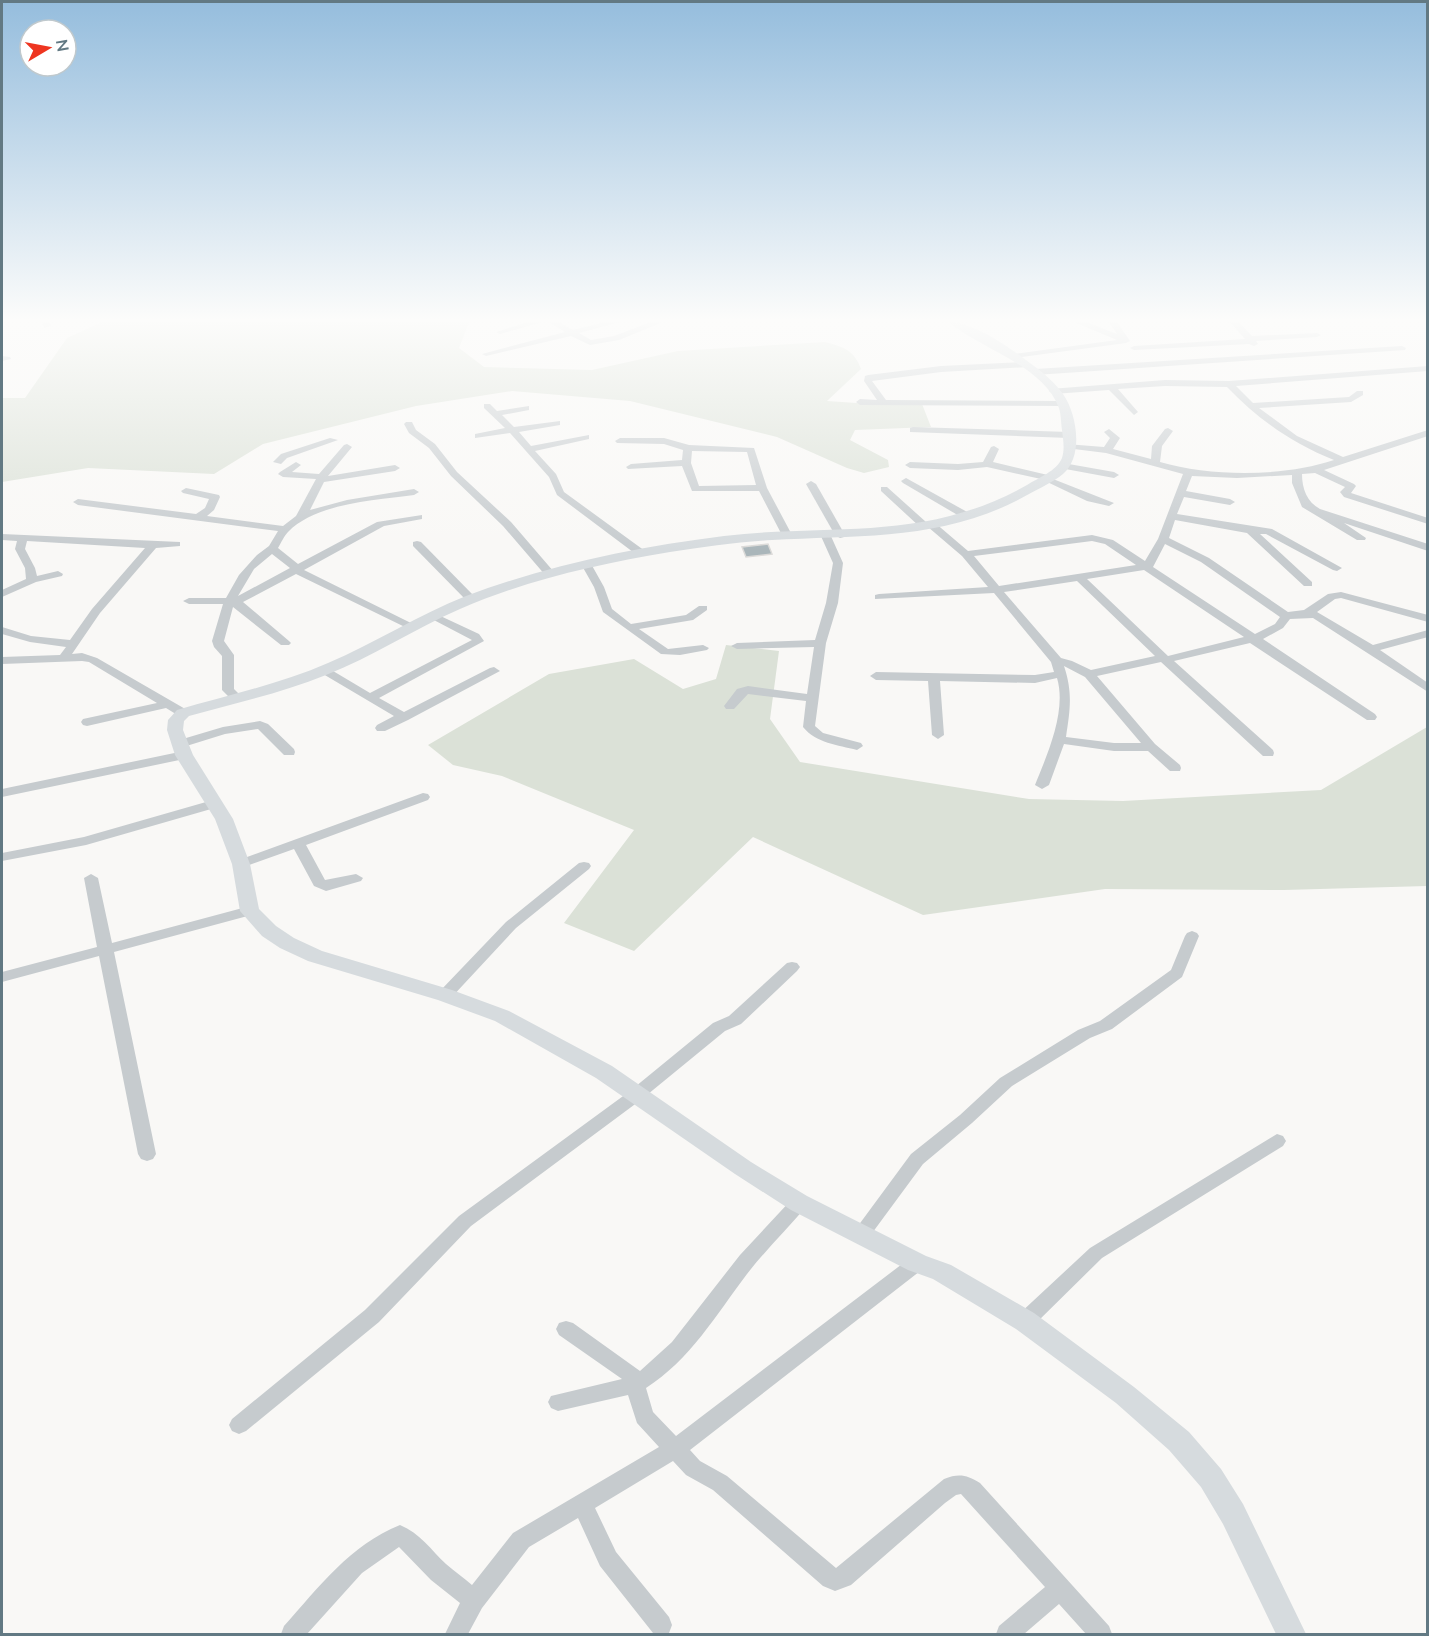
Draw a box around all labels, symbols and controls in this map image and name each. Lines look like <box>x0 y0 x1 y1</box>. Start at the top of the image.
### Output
north arrow <box>18 18 78 78</box>
text: N <box>52 38 74 53</box>

